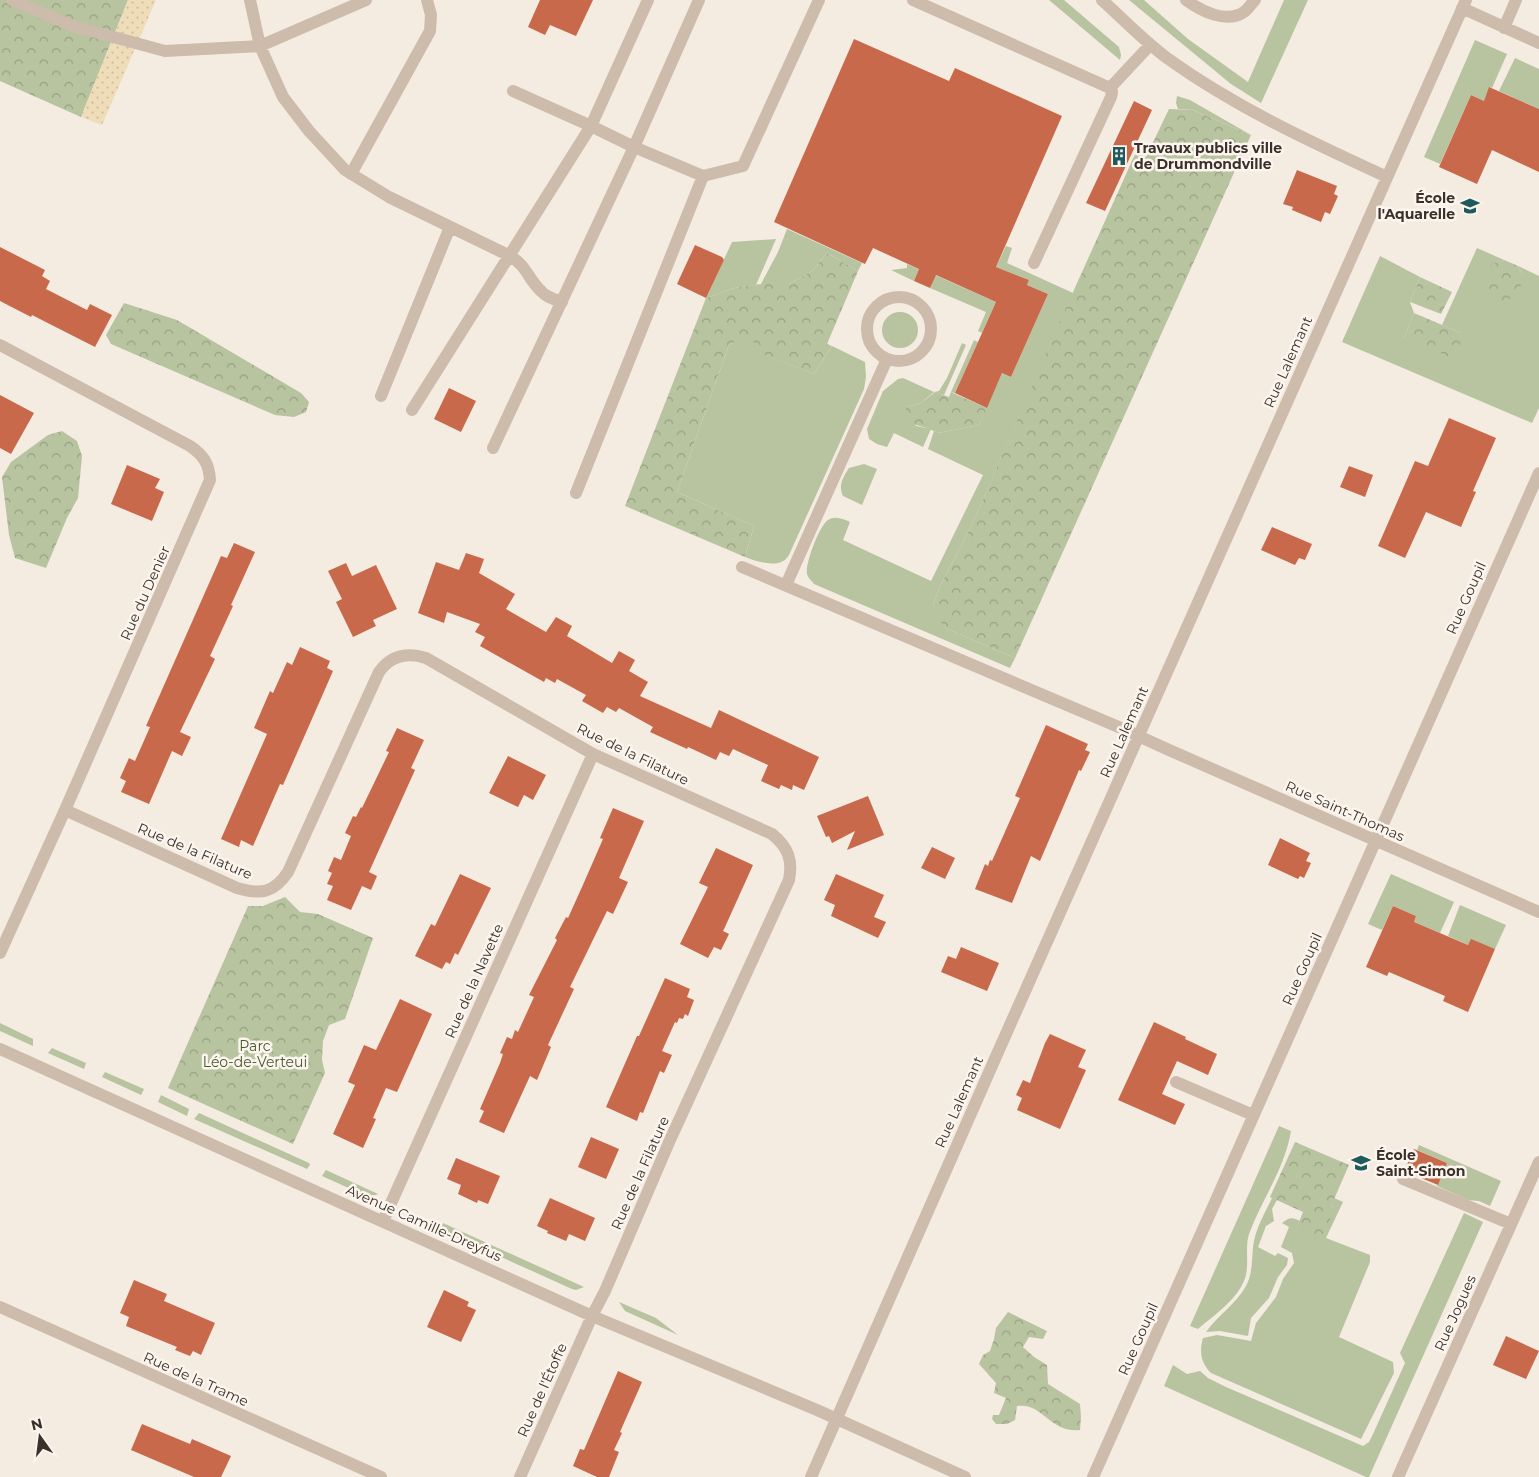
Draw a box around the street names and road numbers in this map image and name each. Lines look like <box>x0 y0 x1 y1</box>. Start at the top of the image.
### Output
street label: Rue Lalemant <box>1260 313 1316 411</box>
street label: Rue du Denier <box>116 543 174 643</box>
street label: Rue Goupil <box>1442 559 1490 637</box>
street label: Rue Lalemant <box>1096 683 1152 781</box>
street label: Rue de la Filature <box>574 719 692 789</box>
street label: Rue Saint-Thomas <box>1283 777 1407 845</box>
street label: Rue de la Filature <box>135 819 255 883</box>
street label: Rue de la Navette <box>441 921 507 1041</box>
street label: Rue Goupil <box>1278 930 1326 1008</box>
street label: Rue Lalemant <box>931 1053 987 1151</box>
street label: Rue de la Filature <box>607 1113 673 1233</box>
street label: Avenue Camille-Dreyfus <box>343 1180 505 1266</box>
street label: Rue Jogues <box>1430 1272 1480 1354</box>
street label: Rue Goupil <box>1114 1300 1162 1378</box>
street label: Rue de l'Étoffe <box>513 1340 571 1440</box>
street label: Rue de la Trame <box>141 1348 251 1410</box>

